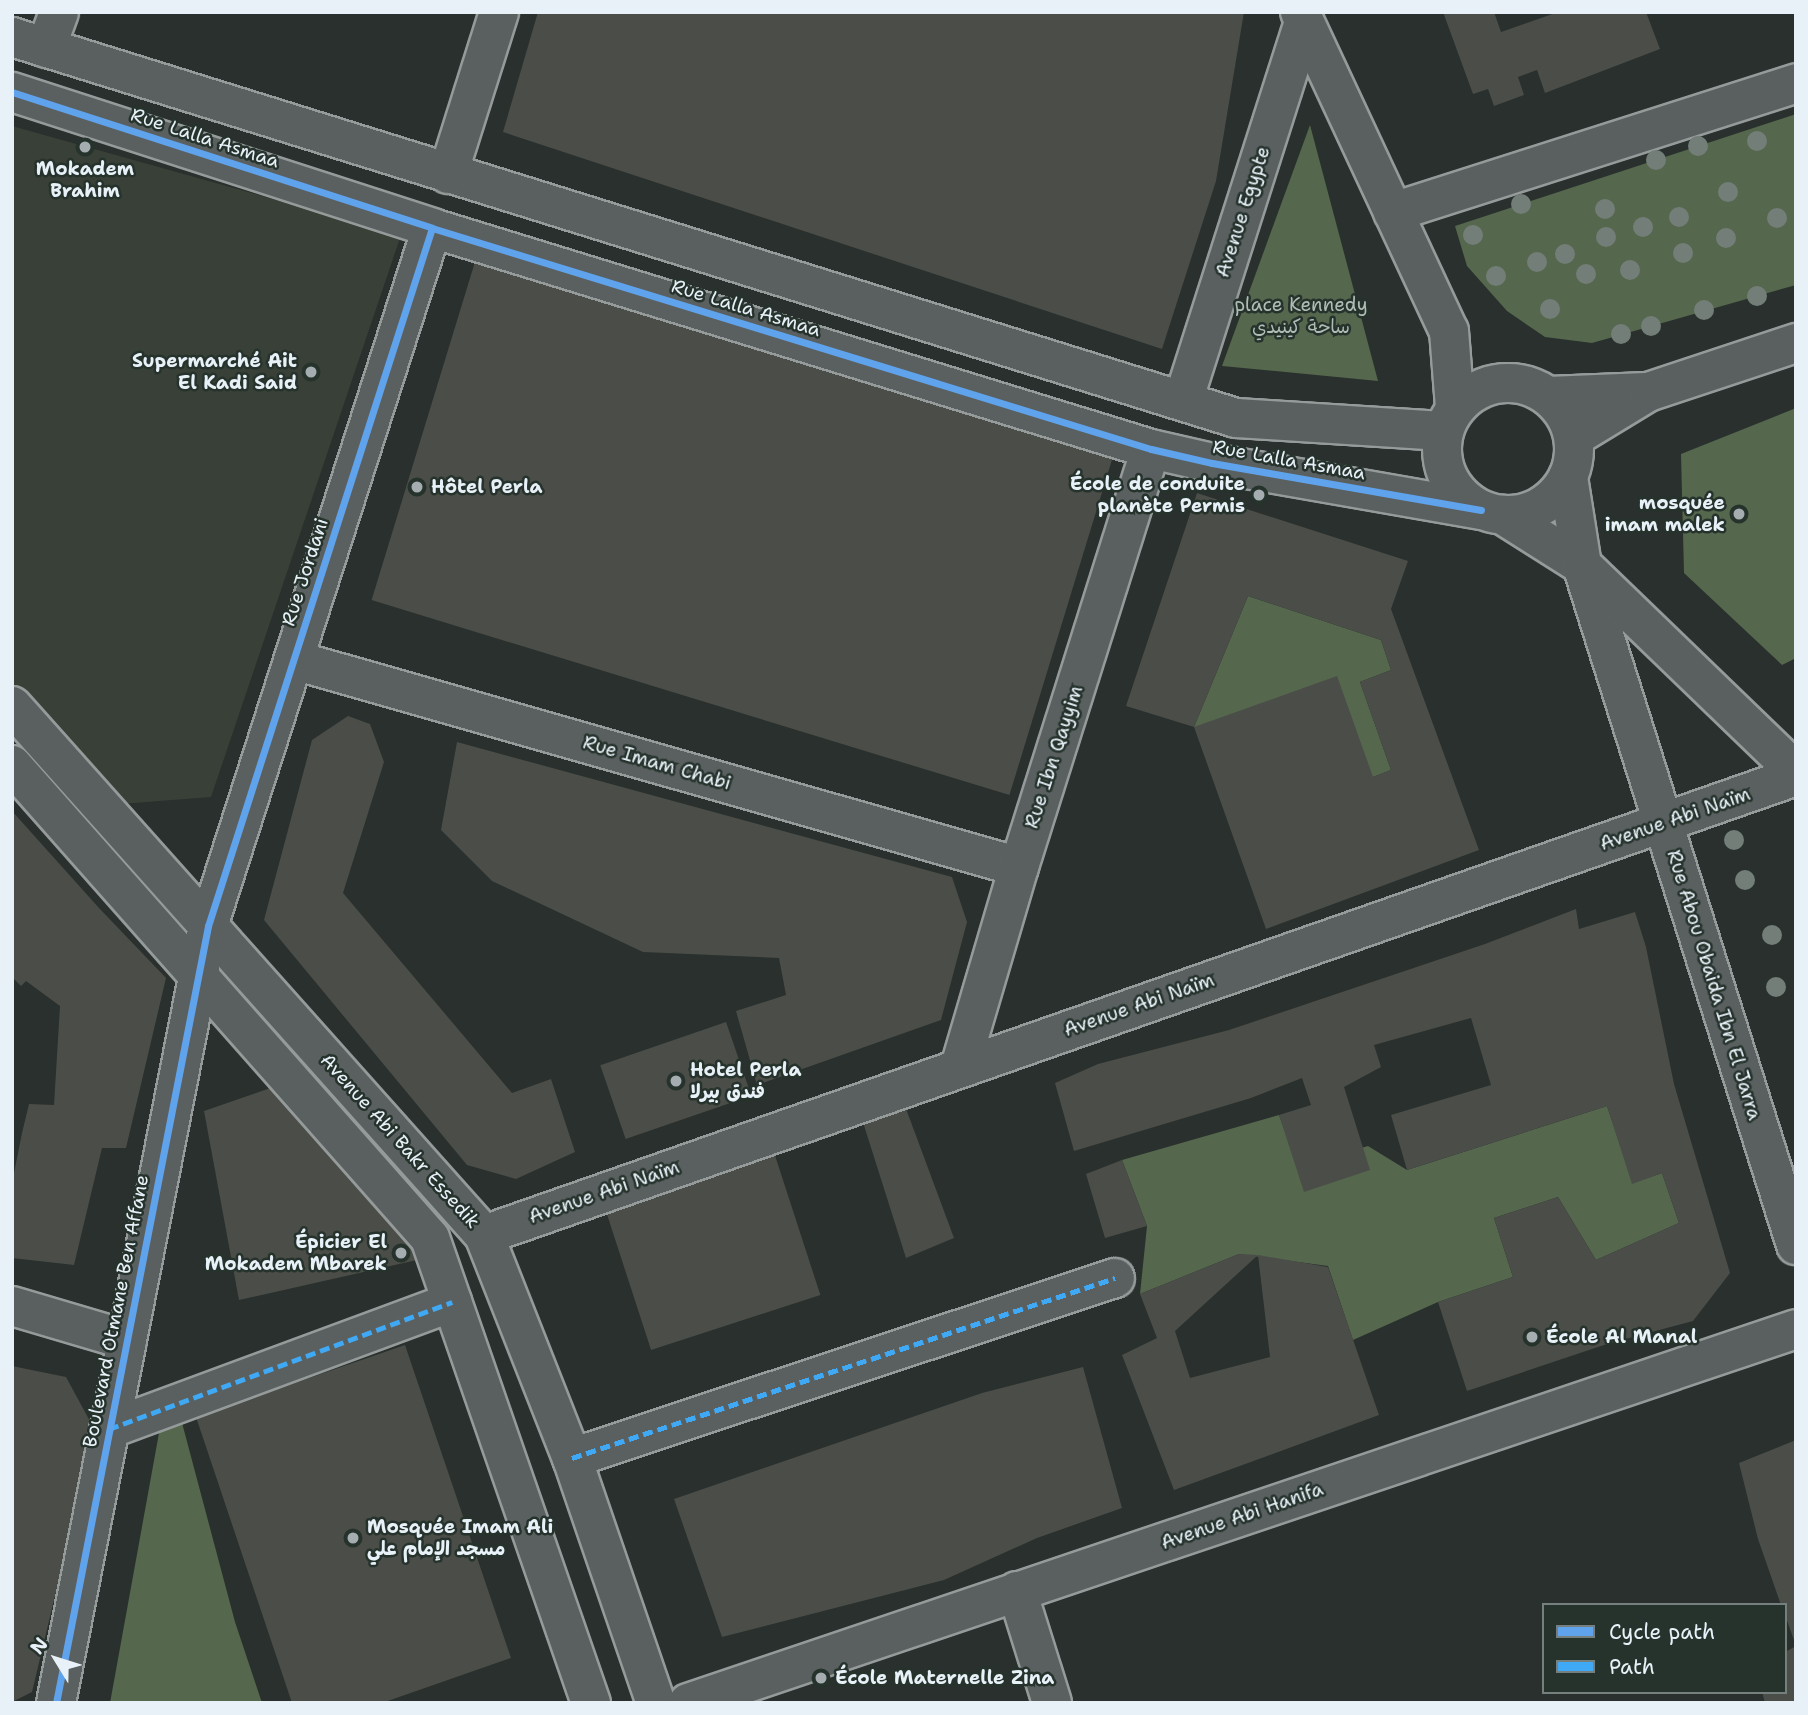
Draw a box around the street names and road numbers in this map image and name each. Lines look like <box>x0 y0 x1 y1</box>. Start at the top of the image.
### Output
street label: Rue Lalla Asmaa <box>128 103 282 173</box>
street label: Avenue Egypte <box>1211 144 1275 280</box>
street label: Rue Lalla Asmaa <box>669 274 823 342</box>
street label: Rue Lalla Asmaa <box>1211 435 1367 485</box>
street label: Rue Jordani <box>277 515 333 629</box>
street label: Rue Ibn Qayyim <box>1020 683 1088 831</box>
street label: Rue Imam Chabi <box>580 731 734 795</box>
street label: Avenue Abi Naïm <box>1597 783 1753 855</box>
street label: Rue Abou Obaida Ibn El Jarra <box>1662 847 1766 1123</box>
street label: Avenue Abi Naïm <box>1061 969 1217 1041</box>
street label: Avenue Abi Bakr Essedik <box>316 1049 484 1233</box>
street label: Avenue Abi Naïm <box>526 1156 682 1228</box>
street label: Boulevard Otmane Ben Affane <box>78 1173 154 1449</box>
street label: Avenue Abi Hanifa <box>1158 1478 1326 1554</box>

